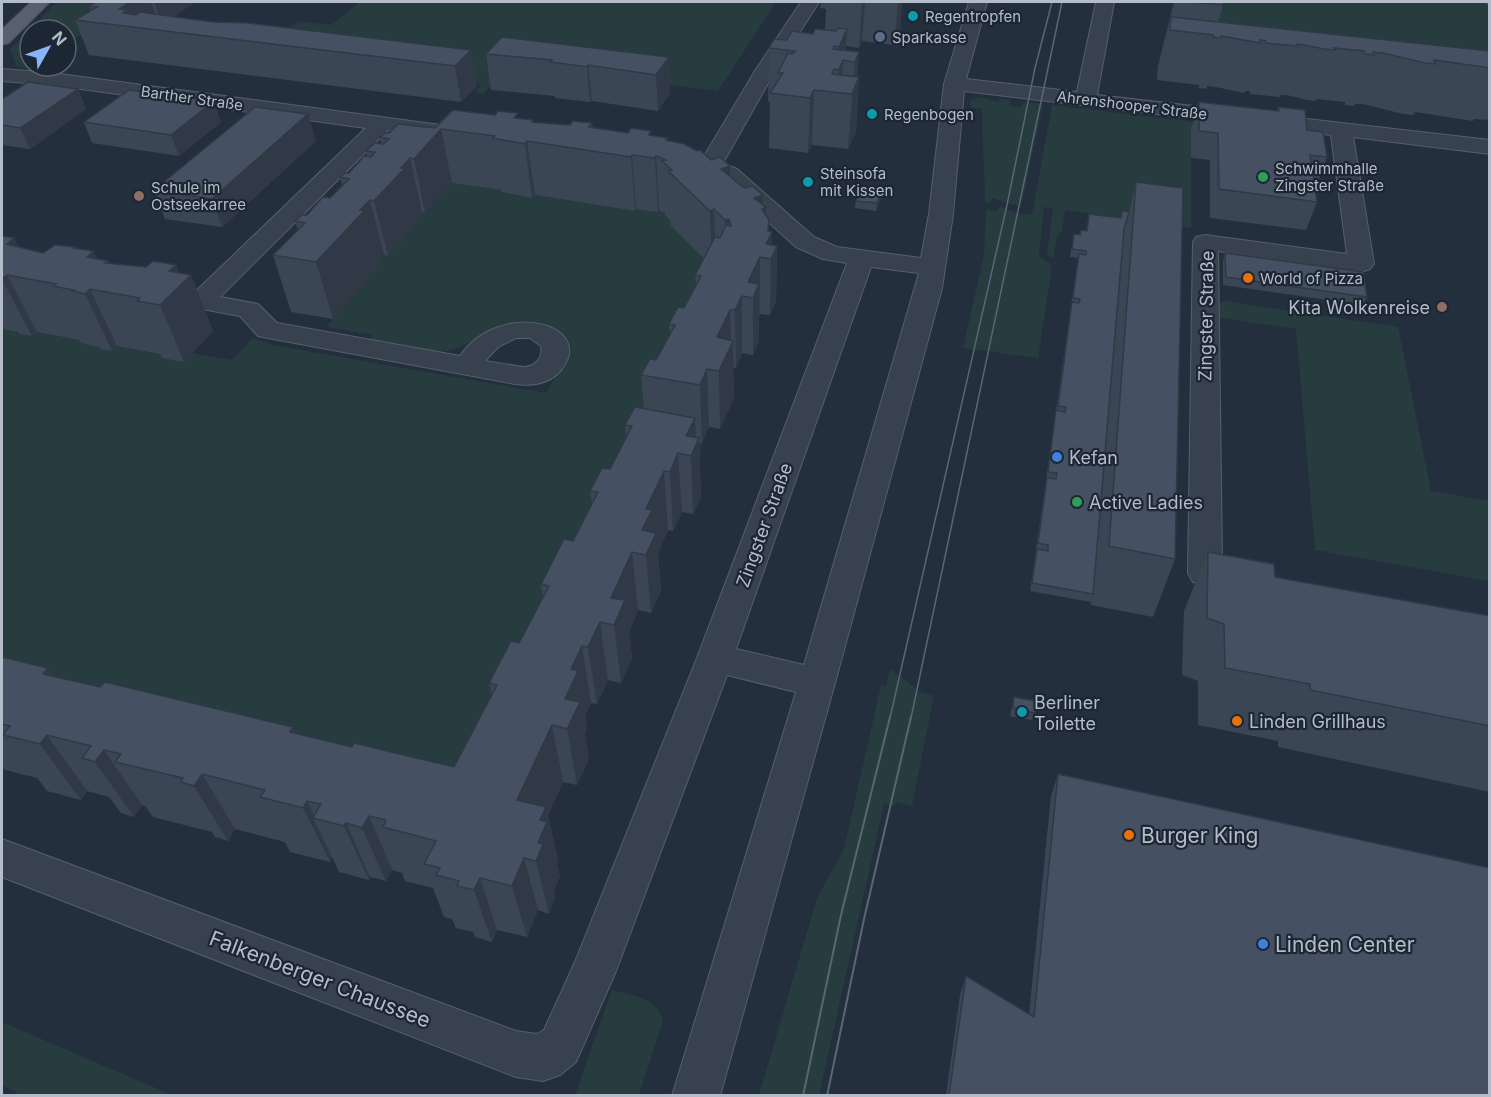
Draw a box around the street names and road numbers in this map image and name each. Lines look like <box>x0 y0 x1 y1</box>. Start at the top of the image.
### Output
street label: Barther Straße <box>140 81 244 115</box>
street label: Ahrenshooper Straße <box>1056 86 1208 124</box>
street label: Zingster Straße <box>1194 250 1218 382</box>
street label: Zingster Straße <box>732 460 796 590</box>
street label: Falkenberger Chaussee <box>206 925 434 1033</box>

